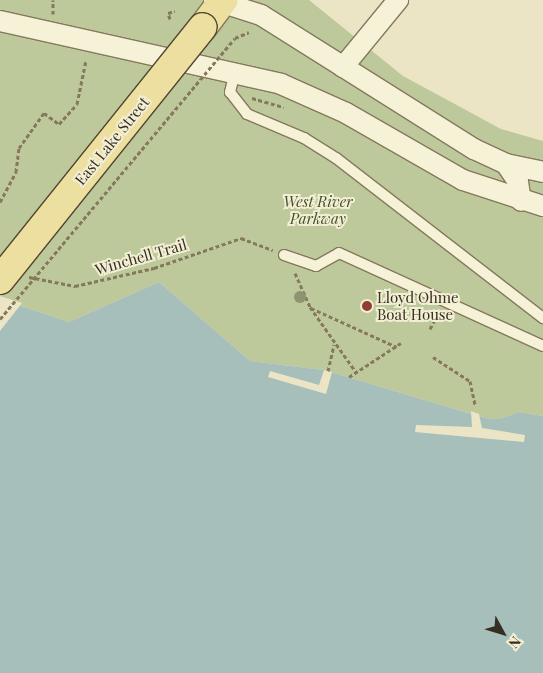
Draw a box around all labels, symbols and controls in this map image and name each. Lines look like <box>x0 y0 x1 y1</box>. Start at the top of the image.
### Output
street label: East Lake Street <box>71 93 153 189</box>
park label: West River Parkway <box>283 192 353 227</box>
street label: Winchell Trail <box>93 235 189 279</box>
place label: Lloyd Ohme Boat House <box>377 288 459 323</box>
marker: Lloyd Ohme Boat House <box>361 300 373 312</box>
north arrow <box>478 608 528 658</box>
text: N <box>504 633 526 653</box>

